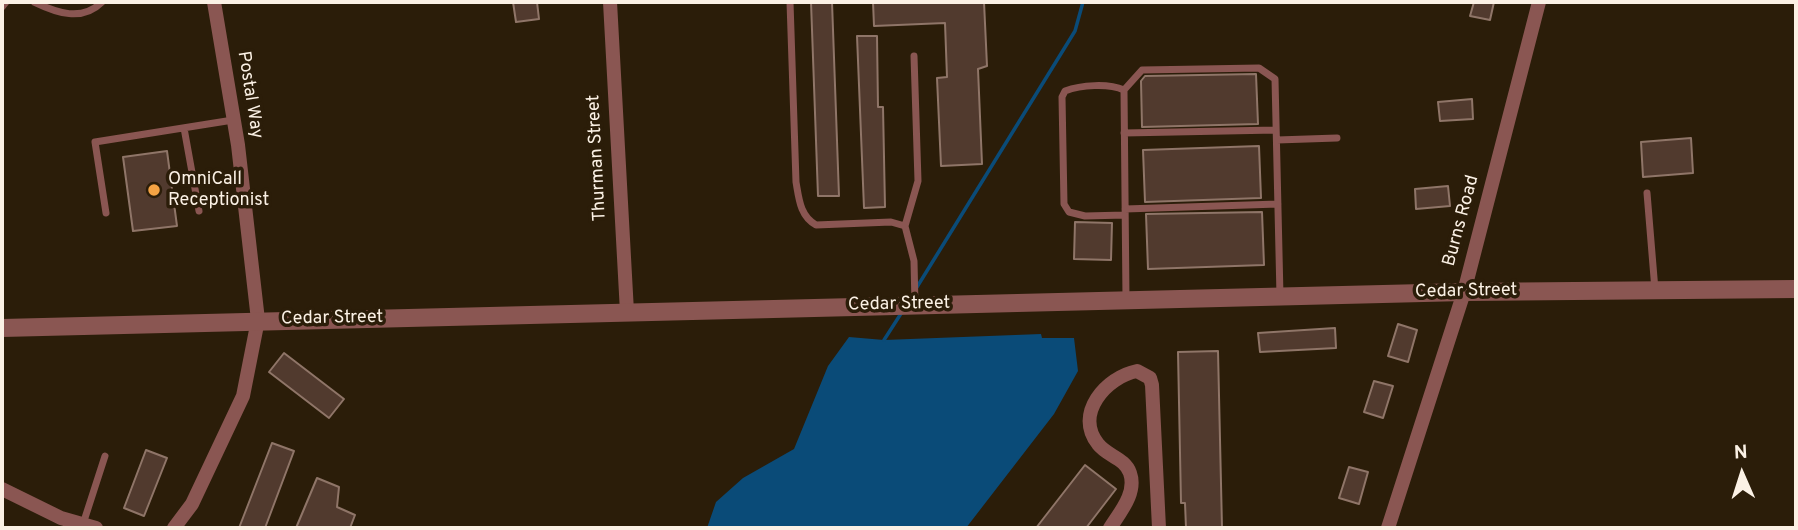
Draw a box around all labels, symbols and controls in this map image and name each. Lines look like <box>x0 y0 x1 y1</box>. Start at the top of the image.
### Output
street label: Postal Way <box>231 50 267 140</box>
street label: Thurman Street <box>584 94 612 222</box>
place label: OmniCall Receptionist <box>168 169 269 212</box>
street label: Burns Road <box>1439 173 1485 269</box>
marker: OmniCall Receptionist <box>146 182 162 198</box>
street label: Cedar Street <box>1415 280 1517 304</box>
street label: Cedar Street <box>848 293 950 317</box>
street label: Cedar Street <box>281 307 383 331</box>
north arrow <box>1707 439 1777 509</box>
text: N <box>1733 441 1748 465</box>

